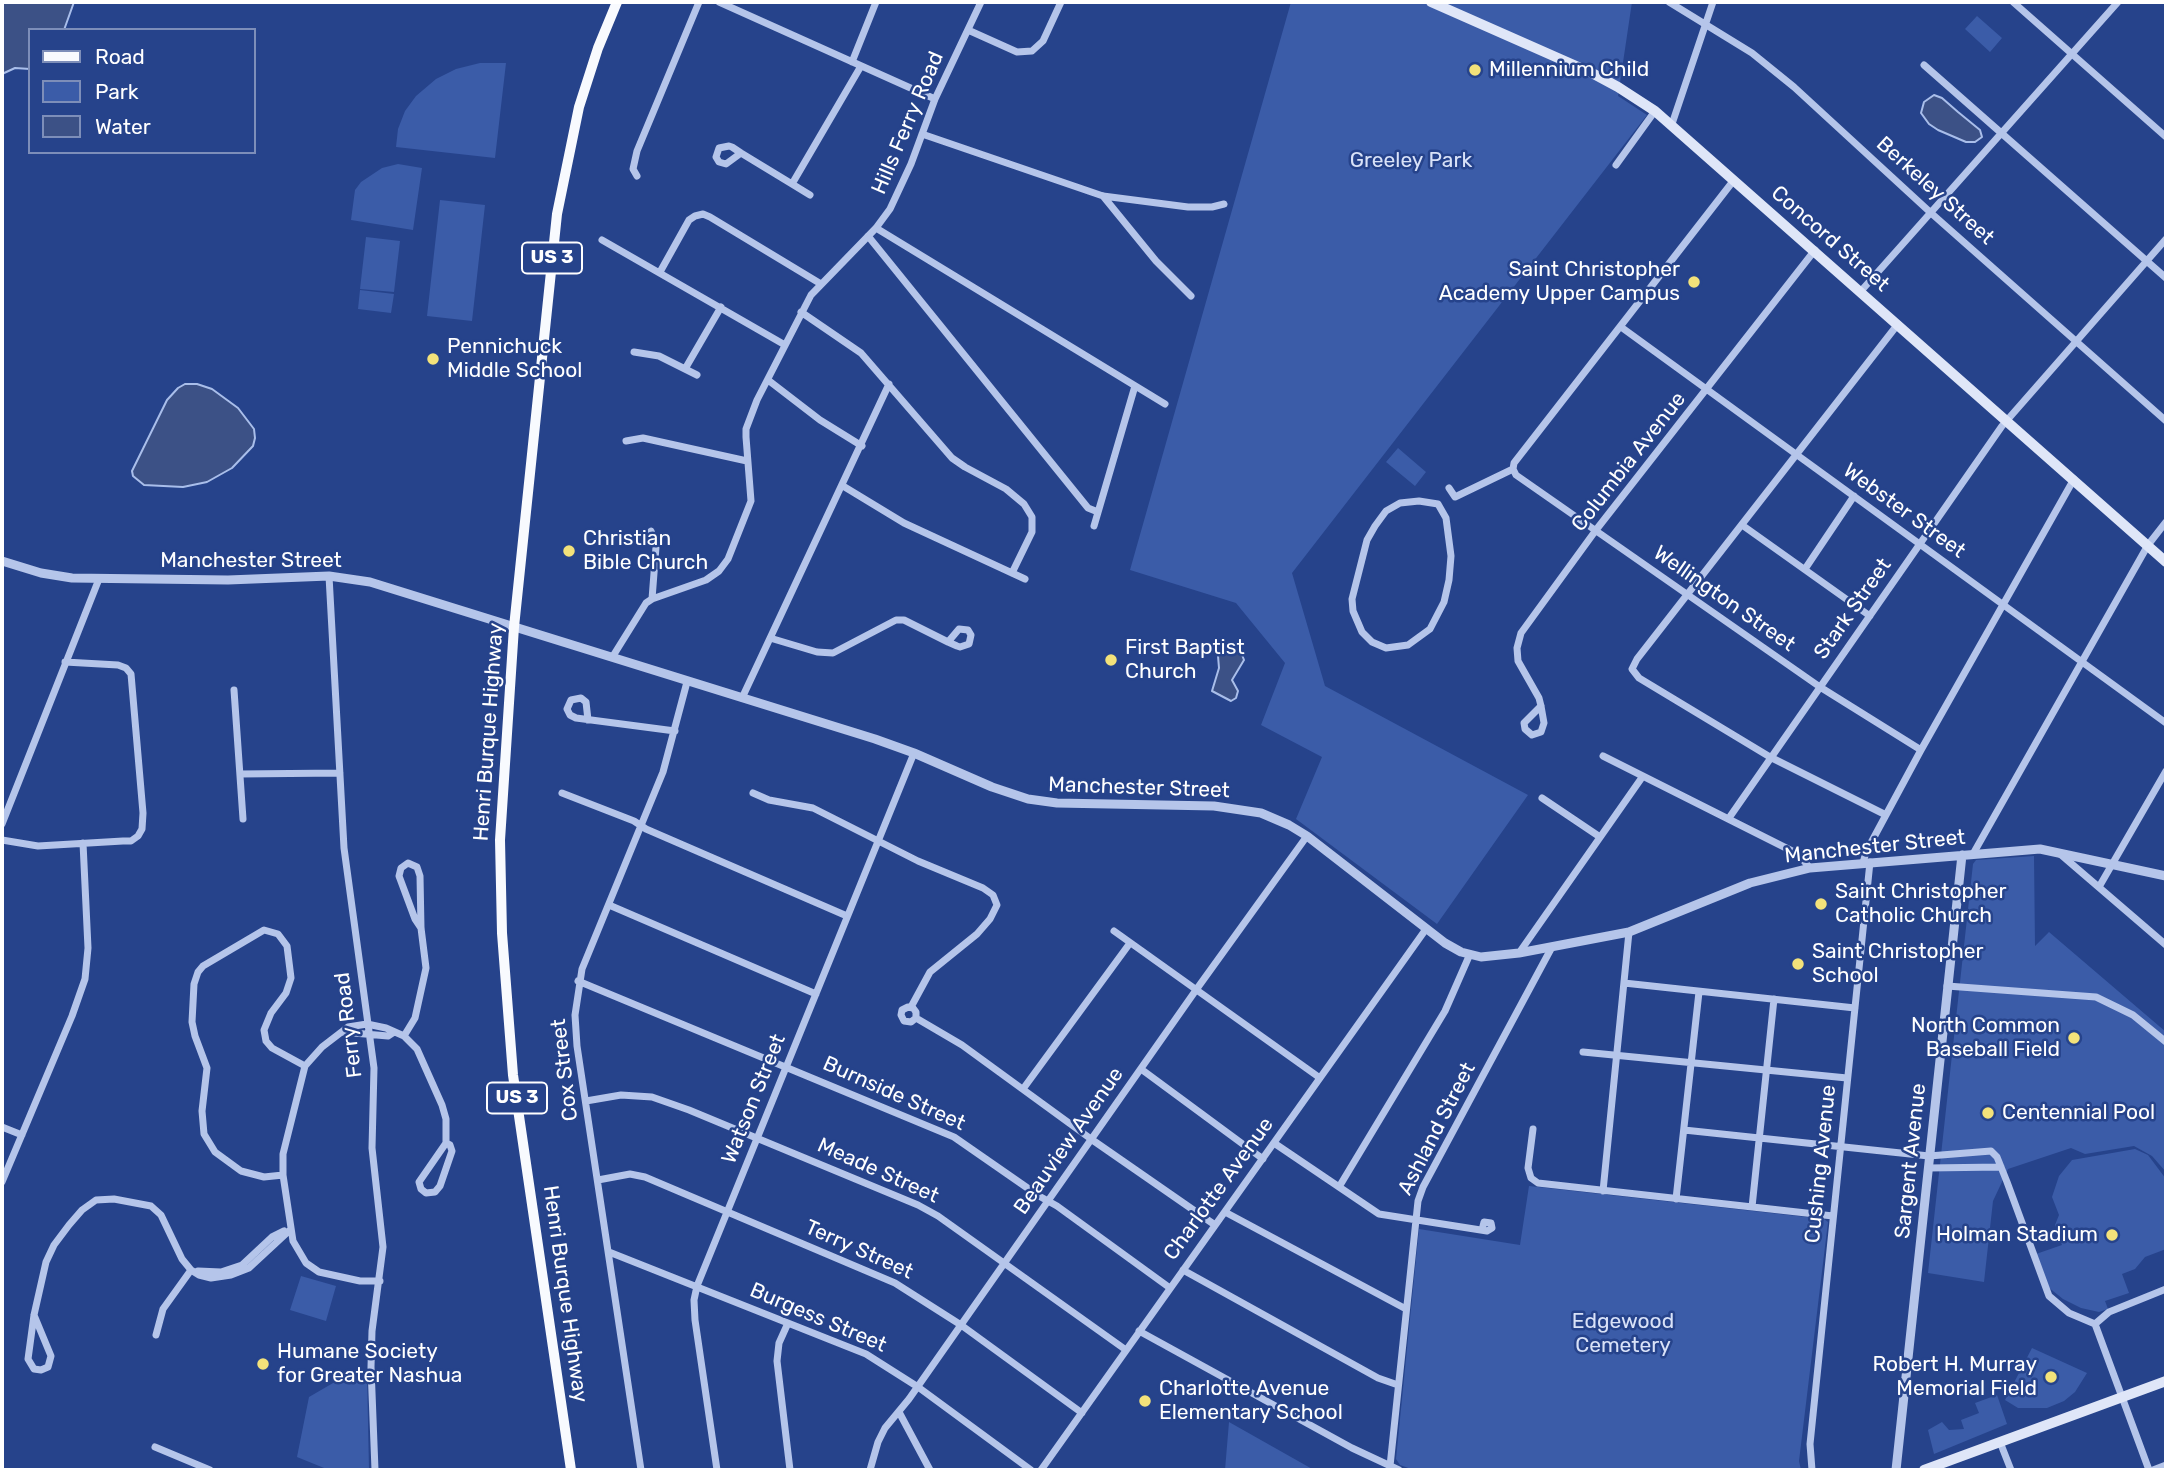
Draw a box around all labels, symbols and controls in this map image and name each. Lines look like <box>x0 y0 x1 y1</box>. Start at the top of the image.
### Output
legend <box>28 28 256 154</box>
text: Road <box>95 44 145 69</box>
street label: Hills Ferry Road <box>867 48 949 198</box>
place label: Millennium Child <box>1489 57 1649 83</box>
marker: Millennium Child <box>1467 62 1483 78</box>
text: Park <box>95 79 139 104</box>
text: Water <box>95 114 151 139</box>
street label: Berkeley Street <box>1871 132 1999 250</box>
park label: Greeley Park <box>1350 148 1472 174</box>
street label: Concord Street <box>1766 181 1894 297</box>
road number: US 3 <box>522 242 582 274</box>
place label: Saint Christopher Academy Upper Campus <box>1439 257 1680 307</box>
marker: Saint Christopher Academy Upper Campus <box>1686 274 1702 290</box>
place label: Pennichuck Middle School <box>447 334 582 384</box>
marker: Pennichuck Middle School <box>425 351 441 367</box>
street label: Columbia Avenue <box>1567 387 1691 537</box>
street label: Webster Street <box>1838 458 1970 564</box>
place label: Christian Bible Church <box>583 526 708 576</box>
street label: Wellington Street <box>1648 541 1800 657</box>
marker: Christian Bible Church <box>561 543 577 559</box>
street label: Manchester Street <box>160 548 342 574</box>
street label: Stark Street <box>1809 554 1897 664</box>
street label: Henri Burque Highway <box>469 622 509 842</box>
place label: First Baptist Church <box>1125 635 1245 685</box>
marker: First Baptist Church <box>1103 652 1119 668</box>
street label: Manchester Street <box>1048 772 1230 804</box>
street label: Manchester Street <box>1783 825 1967 869</box>
place label: Saint Christopher Catholic Church <box>1835 879 2007 929</box>
marker: Saint Christopher Catholic Church <box>1813 896 1829 912</box>
place label: Saint Christopher School <box>1812 939 1984 989</box>
marker: Saint Christopher School <box>1790 956 1806 972</box>
street label: Ferry Road <box>330 971 368 1079</box>
place label: North Common Baseball Field <box>1911 1013 2060 1063</box>
street label: Cox Street <box>546 1017 584 1123</box>
marker: North Common Baseball Field <box>2066 1030 2082 1046</box>
street label: Watson Street <box>717 1031 791 1167</box>
street label: Burnside Street <box>819 1051 969 1137</box>
street label: Ashland Street <box>1393 1059 1481 1199</box>
street label: Beauview Avenue <box>1009 1063 1129 1219</box>
road number: US 3 <box>487 1082 547 1114</box>
street label: Sargent Avenue <box>1890 1082 1932 1240</box>
street label: Cushing Avenue <box>1800 1084 1842 1244</box>
place label: Centennial Pool <box>2002 1100 2155 1126</box>
marker: Centennial Pool <box>1980 1105 1996 1121</box>
street label: Charlotte Avenue <box>1159 1113 1279 1265</box>
street label: Meade Street <box>813 1133 943 1209</box>
street label: Henri Burque Highway <box>537 1184 593 1404</box>
street label: Terry Street <box>801 1215 917 1285</box>
place label: Holman Stadium <box>1936 1222 2098 1248</box>
marker: Holman Stadium <box>2104 1227 2120 1243</box>
street label: Burgess Street <box>746 1278 890 1358</box>
park label: Edgewood Cemetery <box>1572 1309 1674 1359</box>
place label: Humane Society for Greater Nashua <box>277 1339 462 1389</box>
place label: Robert H. Murray Memorial Field <box>1872 1352 2037 1402</box>
marker: Humane Society for Greater Nashua <box>255 1356 271 1372</box>
marker: Robert H. Murray Memorial Field <box>2043 1369 2059 1385</box>
place label: Charlotte Avenue Elementary School <box>1159 1376 1343 1426</box>
marker: Charlotte Avenue Elementary School <box>1137 1393 1153 1409</box>

